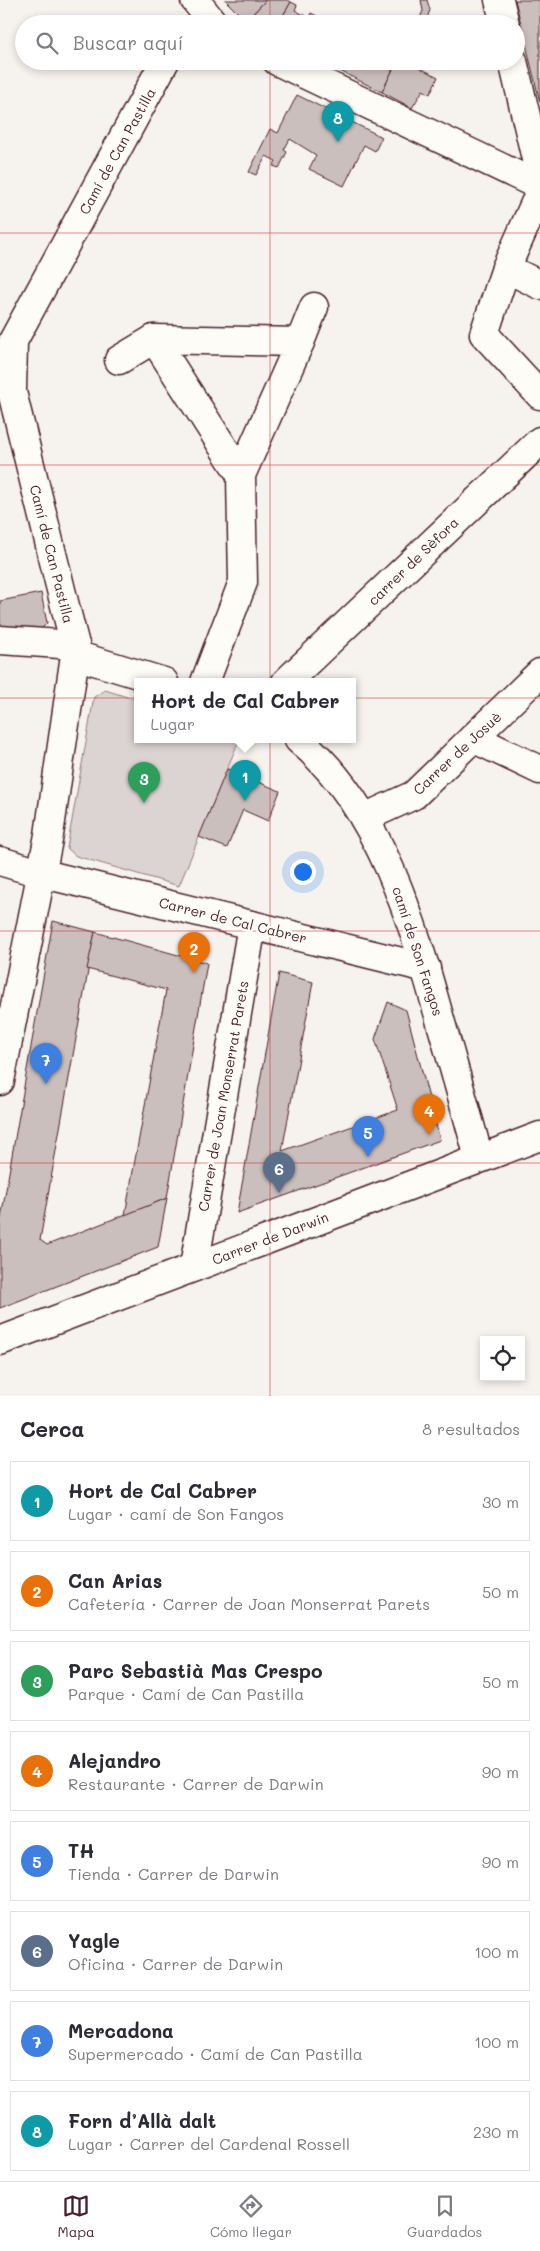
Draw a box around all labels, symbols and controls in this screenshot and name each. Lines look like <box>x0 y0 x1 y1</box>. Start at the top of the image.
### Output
search box <box>15 15 525 70</box>
icon: search <box>33 29 61 57</box>
text: Buscar aquí <box>73 30 183 55</box>
street label: Camí de Can Pastilla <box>74 84 160 218</box>
pin: 8 <box>322 101 354 142</box>
street label: Camí de Can Pastilla <box>26 483 78 625</box>
street label: carrer de Sèfora <box>364 513 462 609</box>
popup <box>134 678 356 743</box>
text: Hort de Cal Cabrer <box>151 688 339 713</box>
street label: Carrer de Josuè <box>409 707 505 799</box>
text: Lugar <box>151 713 195 734</box>
pin: 1 <box>229 760 261 801</box>
pin: 3 <box>128 762 160 803</box>
your location <box>290 859 316 885</box>
street label: camí de Son Fangos <box>388 884 448 1018</box>
street label: Carrer de Cal Cabrer <box>157 892 309 948</box>
pin: 2 <box>178 932 210 973</box>
street label: Carrer de Joan Monserrat Parets <box>193 979 253 1213</box>
pin: 7 <box>30 1043 62 1084</box>
pin: 4 <box>413 1094 445 1135</box>
pin: 5 <box>352 1116 384 1157</box>
pin: 6 <box>263 1152 295 1193</box>
street label: Carrer de Darwin <box>209 1207 331 1269</box>
map controls <box>480 1336 525 1381</box>
button: locate <box>480 1336 525 1381</box>
text: Cerca <box>20 1415 85 1442</box>
text: 8 resultados <box>422 1418 520 1439</box>
text: Hort de Cal Cabrer <box>68 1478 257 1503</box>
text: 1 <box>33 1491 41 1512</box>
text: 30 m <box>482 1491 519 1512</box>
text: Lugar · camí de Son Fangos <box>68 1503 284 1524</box>
text: Can Arias <box>68 1568 162 1593</box>
text: 2 <box>33 1581 41 1602</box>
text: 50 m <box>482 1581 519 1602</box>
text: Cafetería · Carrer de Joan Monserrat Parets <box>68 1593 430 1614</box>
text: Parc Sebastià Mas Crespo <box>68 1658 323 1683</box>
text: 3 <box>32 1671 42 1692</box>
text: 50 m <box>482 1671 519 1692</box>
text: Parque · Camí de Can Pastilla <box>68 1683 304 1704</box>
text: Alejandro <box>68 1748 161 1773</box>
text: 4 <box>32 1761 42 1782</box>
text: 90 m <box>482 1761 519 1782</box>
text: Restaurante · Carrer de Darwin <box>68 1773 324 1794</box>
text: TH <box>68 1838 95 1863</box>
text: 5 <box>32 1851 42 1872</box>
text: 90 m <box>482 1851 519 1872</box>
text: Tienda · Carrer de Darwin <box>68 1863 279 1884</box>
text: Yagle <box>68 1928 120 1953</box>
text: 6 <box>32 1941 42 1962</box>
text: 100 m <box>474 1941 519 1962</box>
text: Oficina · Carrer de Darwin <box>68 1953 283 1974</box>
text: Mercadona <box>68 2018 174 2043</box>
text: 7 <box>33 2031 41 2052</box>
text: 100 m <box>474 2031 519 2052</box>
text: Supermercado · Camí de Can Pastilla <box>68 2043 363 2064</box>
text: Forn d’Allà dalt <box>68 2108 216 2133</box>
text: 8 <box>32 2121 42 2142</box>
text: 230 m <box>473 2121 519 2142</box>
text: Lugar · Carrer del Cardenal Rossell <box>68 2133 350 2154</box>
tab: Mapa <box>58 2192 95 2241</box>
tab: Cómo llegar <box>210 2192 292 2241</box>
tab: Guardados <box>407 2192 482 2241</box>

